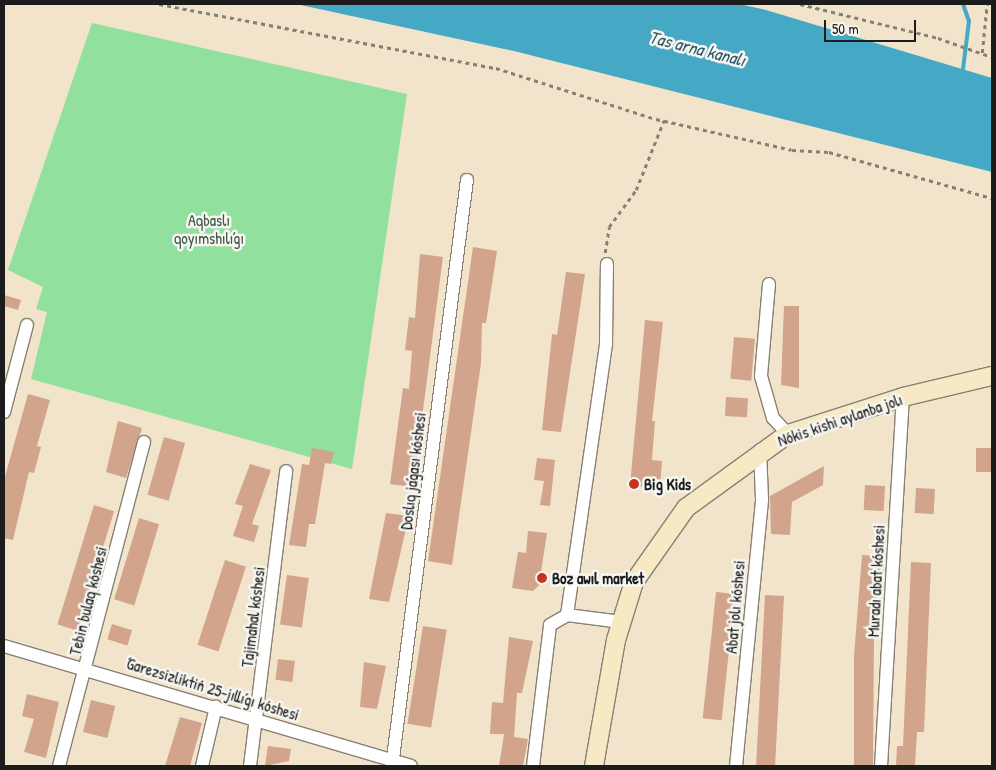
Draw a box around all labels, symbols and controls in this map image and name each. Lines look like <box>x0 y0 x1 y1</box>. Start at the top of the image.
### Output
scale bar <box>826 10 918 42</box>
text: 50 m <box>832 18 859 39</box>
water label: Tas arna kanalı <box>647 27 747 71</box>
park label: Aqbaslı qoyımshılıǵı <box>174 210 244 248</box>
street label: Nókis kishi aylanba jolı <box>775 390 905 450</box>
street label: Doslıq jaǵası kóshesi <box>396 411 430 531</box>
place label: Big Kids <box>644 474 691 494</box>
marker: Big Kids <box>628 478 640 490</box>
street label: Muradı abat kóshesi <box>863 524 889 638</box>
street label: Tebin bulaq kóshesi <box>65 545 111 657</box>
street label: Abat jolı kóshesi <box>721 560 749 654</box>
street label: Tajimahal kóshesi <box>237 566 269 668</box>
place label: Boz awıl market <box>552 568 644 588</box>
marker: Boz awıl market <box>536 572 548 584</box>
street label: Ǵarezsizliktiń 25-jıllıǵı kóshesi <box>124 654 302 724</box>

